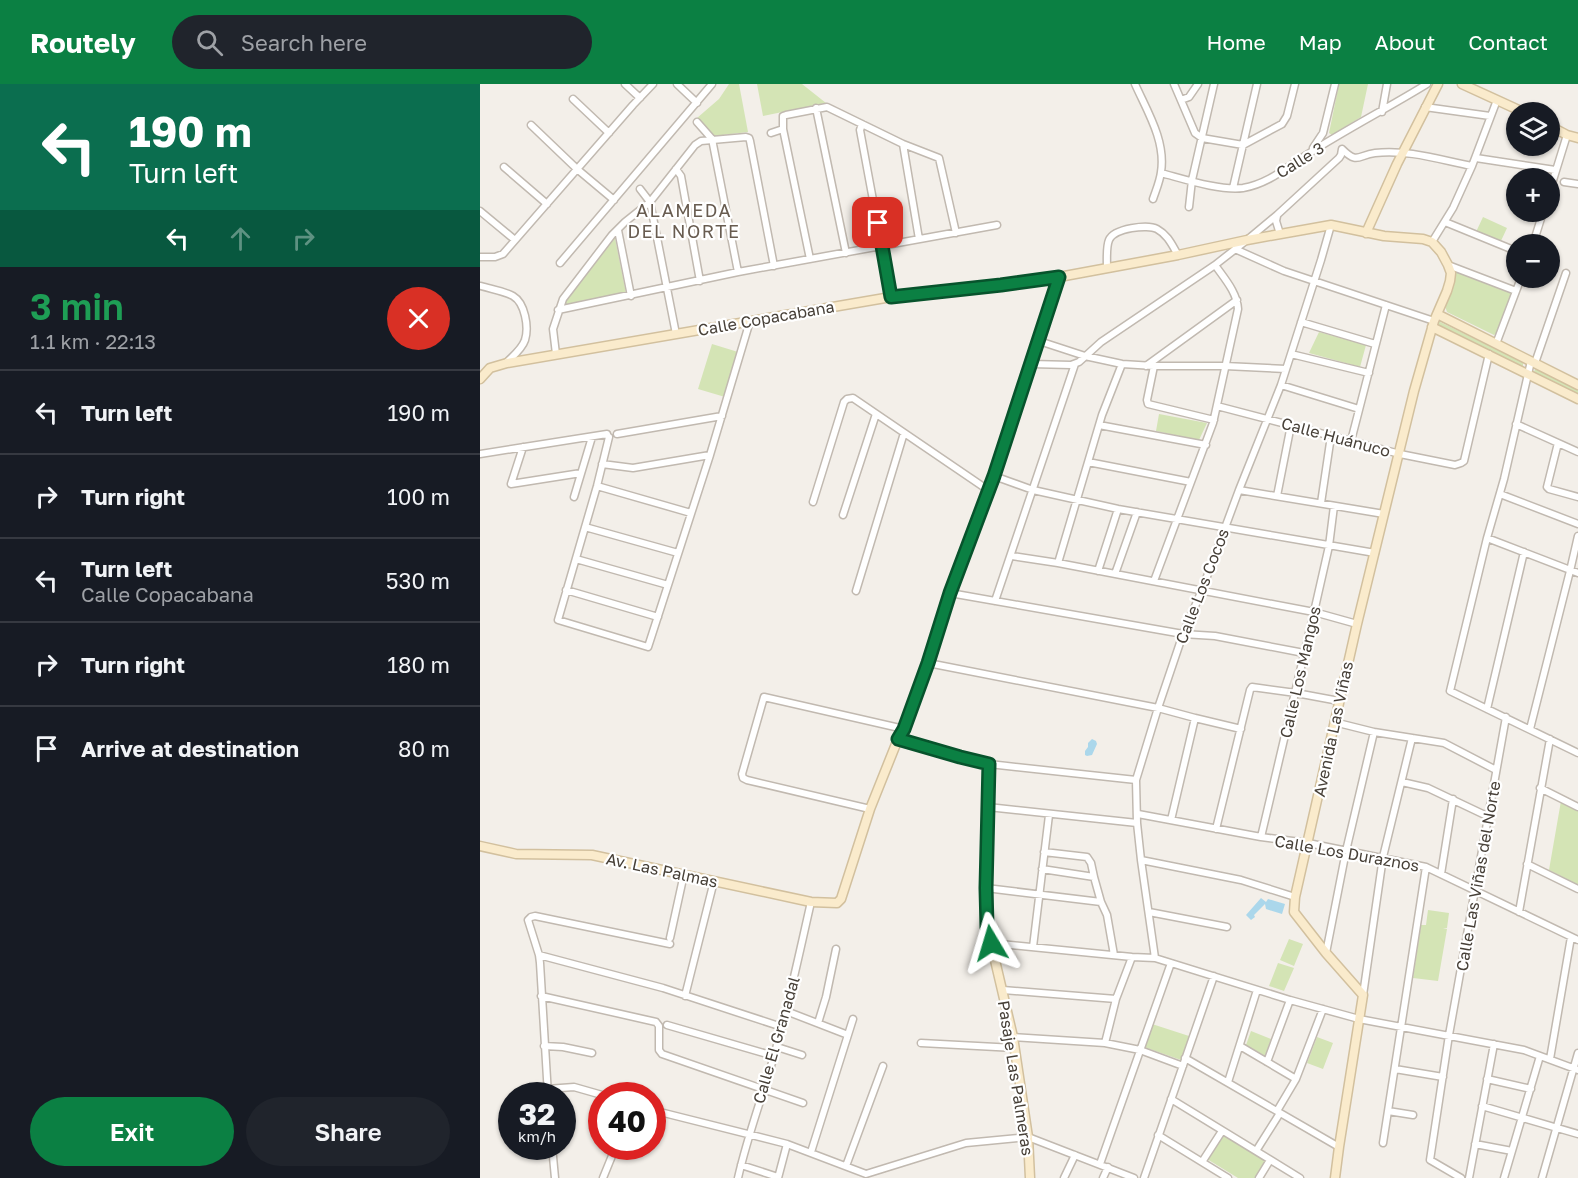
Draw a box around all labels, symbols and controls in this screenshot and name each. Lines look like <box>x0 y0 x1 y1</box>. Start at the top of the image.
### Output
search box <box>172 15 592 69</box>
text: Routely <box>30 26 136 59</box>
icon: search <box>193 26 226 59</box>
text: Search here <box>241 29 367 56</box>
text: Home <box>1206 29 1266 55</box>
text: Map <box>1299 29 1342 55</box>
text: About <box>1375 29 1435 55</box>
text: Contact <box>1468 29 1548 55</box>
map controls <box>1506 102 1560 288</box>
button: layers <box>1506 102 1560 156</box>
text: 190 m <box>129 106 252 156</box>
icon: left <box>30 108 108 186</box>
street label: Calle 3 <box>1272 138 1328 182</box>
text: Turn left <box>129 157 238 189</box>
button: + <box>1506 168 1560 222</box>
pin <box>852 197 903 248</box>
district label: ALAMEDA DEL NORTE <box>627 199 741 242</box>
icon: arrive <box>861 206 894 239</box>
icon: left <box>161 222 194 255</box>
icon: ahead <box>224 222 257 255</box>
icon: right <box>287 222 320 255</box>
button: − <box>1506 234 1560 288</box>
text: 3 min <box>30 285 124 328</box>
button: close <box>387 287 450 350</box>
street label: Calle Copacabana <box>696 296 836 340</box>
text: 1.1 km · 22:13 <box>30 329 156 353</box>
icon: left <box>30 396 63 429</box>
text: Turn left <box>81 399 172 426</box>
text: 190 m <box>387 399 450 426</box>
street label: Calle Huánuco <box>1279 413 1393 461</box>
icon: right <box>30 480 63 513</box>
text: Turn right <box>81 483 185 510</box>
text: 100 m <box>387 483 450 510</box>
street label: Calle Los Cocos <box>1171 526 1233 646</box>
text: Turn left <box>81 555 172 582</box>
icon: left <box>30 564 63 597</box>
text: 530 m <box>386 567 450 594</box>
text: Calle Copacabana <box>81 582 254 606</box>
street label: Calle Los Mangos <box>1275 604 1325 740</box>
icon: right <box>30 648 63 681</box>
text: Turn right <box>81 651 185 678</box>
text: 180 m <box>387 651 450 678</box>
street label: Avenida Las Viñas <box>1309 659 1357 799</box>
icon: arrive <box>30 732 63 765</box>
text: Arrive at destination <box>81 735 299 762</box>
text: 80 m <box>398 735 450 762</box>
street label: Calle Las Viñas del Norte <box>1451 779 1505 973</box>
street label: Calle Los Duraznos <box>1273 830 1421 876</box>
street label: Av. Las Palmas <box>604 848 720 892</box>
position arrow <box>959 911 1023 975</box>
street label: Calle El Granadal <box>748 974 804 1106</box>
street label: Pasaje Las Palmeras <box>994 999 1038 1157</box>
speed limit sign: 40 <box>588 1082 666 1160</box>
text: 32 <box>519 1096 555 1132</box>
button: Exit <box>30 1097 234 1166</box>
button: Share <box>246 1097 450 1166</box>
text: km/h <box>518 1127 556 1145</box>

